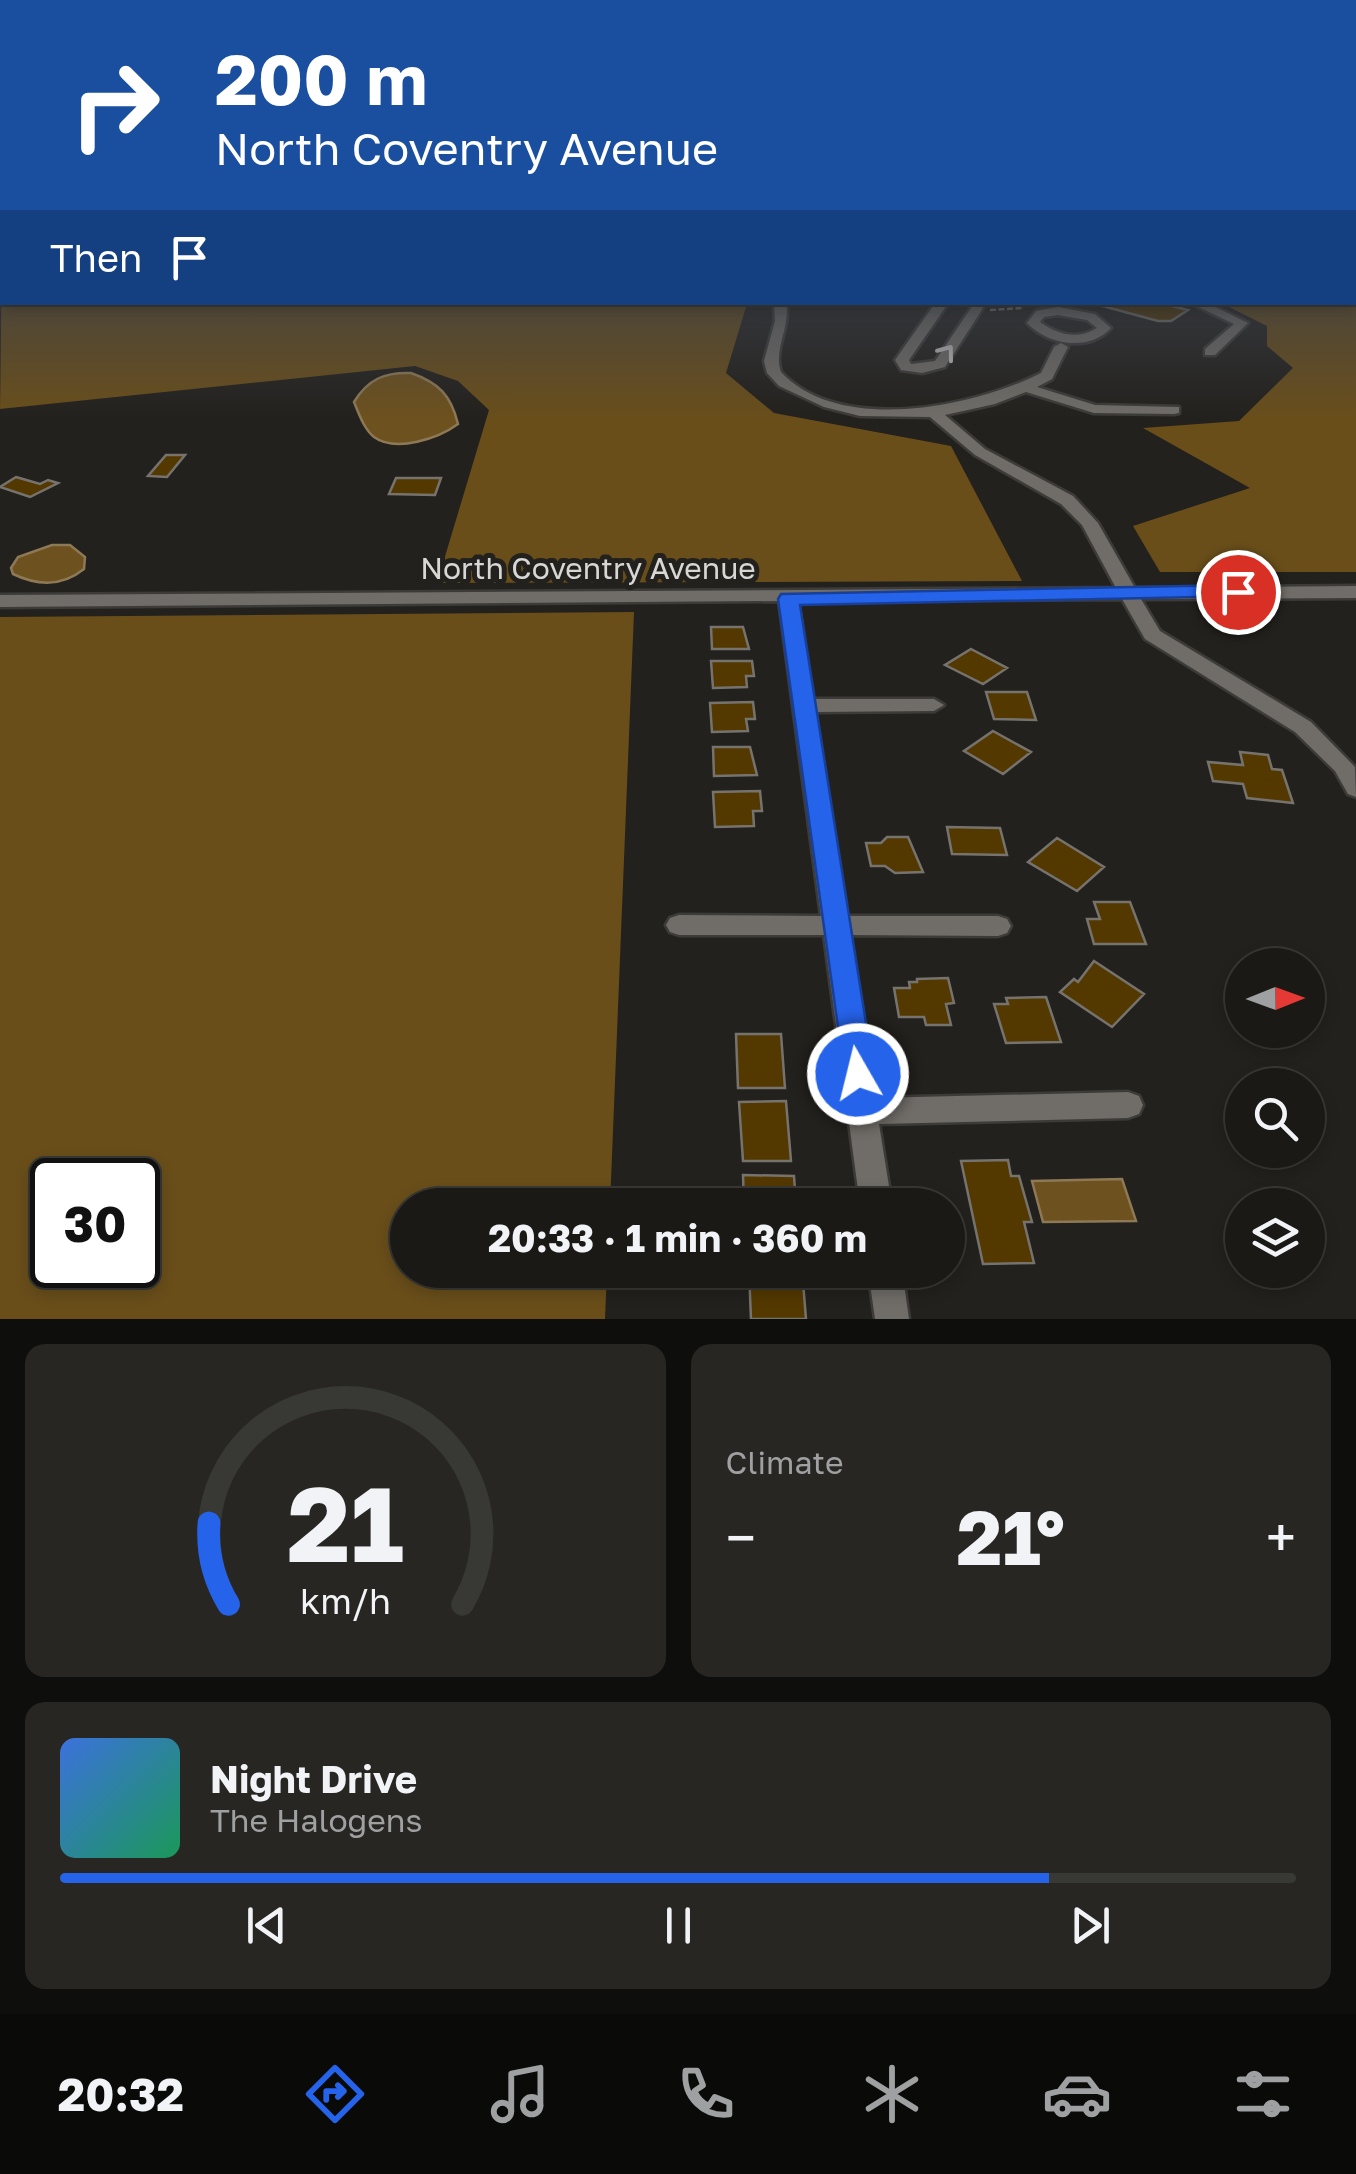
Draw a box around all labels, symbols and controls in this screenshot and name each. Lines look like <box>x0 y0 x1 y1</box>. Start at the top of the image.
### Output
text: 200 m <box>215 36 427 120</box>
icon: right <box>50 40 180 170</box>
text: North Coventry Avenue <box>215 121 718 175</box>
icon: arrive <box>162 230 217 285</box>
text: Then <box>50 235 142 280</box>
one-way arrow <box>935 345 953 363</box>
street label: North Coventry Avenue <box>420 550 756 586</box>
pin <box>1196 550 1281 635</box>
icon: arrive <box>1211 565 1266 620</box>
north arrow <box>1225 948 1325 1048</box>
map controls <box>1225 948 1325 1288</box>
position arrow <box>806 1022 910 1126</box>
button: search <box>1225 1068 1325 1168</box>
speed limit sign: 30 <box>30 1158 160 1288</box>
button: layers <box>1225 1188 1325 1288</box>
text: 20:33 · 1 min · 360 m <box>488 1215 867 1260</box>
text: Climate <box>726 1443 844 1481</box>
text: 21 <box>287 1460 404 1585</box>
text: 21° <box>956 1491 1065 1582</box>
text: − <box>726 1504 756 1570</box>
text: + <box>1266 1504 1296 1570</box>
text: km/h <box>300 1579 391 1622</box>
text: Night Drive <box>210 1756 417 1801</box>
text: The Halogens <box>210 1801 422 1839</box>
icon: previous <box>239 1898 294 1953</box>
icon: pause <box>651 1898 706 1953</box>
icon: next <box>1063 1898 1118 1953</box>
icon: directions <box>300 2059 370 2129</box>
icon: music <box>485 2059 555 2129</box>
icon: phone <box>671 2059 741 2129</box>
icon: climate <box>857 2059 927 2129</box>
icon: car <box>1042 2059 1112 2129</box>
icon: filters <box>1228 2059 1298 2129</box>
text: 20:32 <box>58 2067 184 2121</box>

